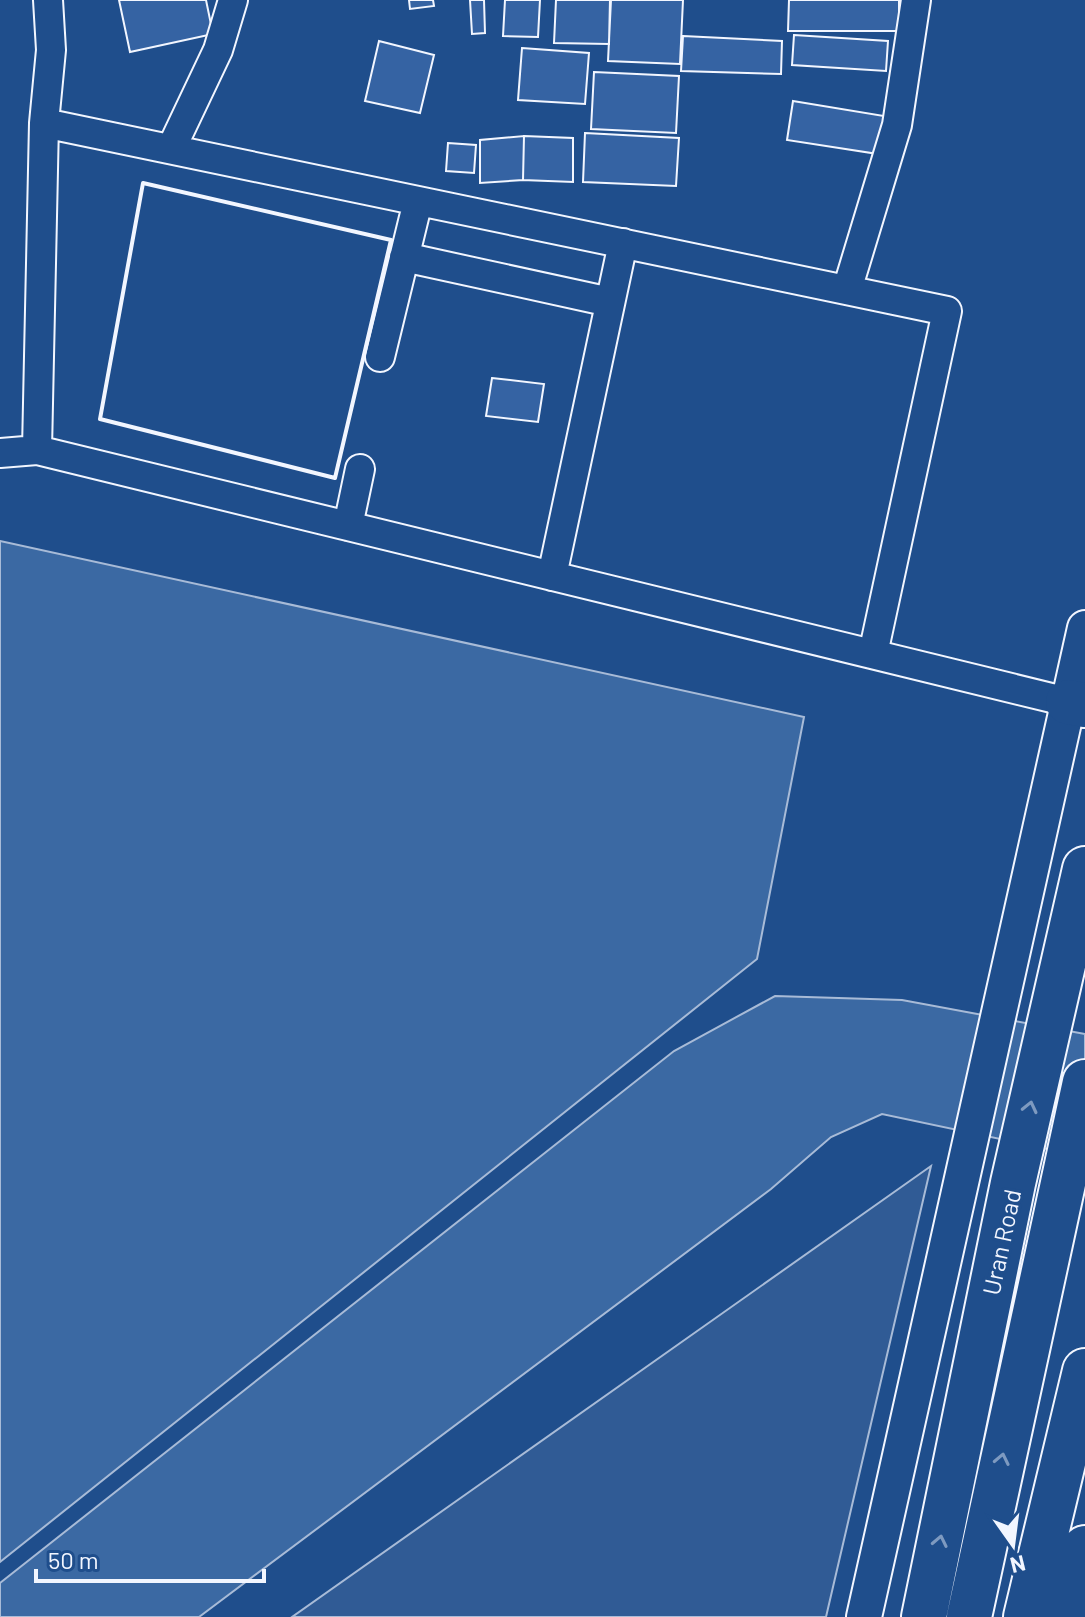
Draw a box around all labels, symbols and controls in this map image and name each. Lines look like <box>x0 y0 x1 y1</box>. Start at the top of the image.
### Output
one-way arrow <box>1021 1100 1038 1114</box>
street label: Uran Road <box>976 1187 1026 1297</box>
one-way arrow <box>993 1452 1010 1465</box>
north arrow <box>973 1505 1053 1585</box>
scale bar <box>36 1533 264 1583</box>
one-way arrow <box>930 1534 947 1547</box>
text: 50 m <box>48 1545 99 1574</box>
text: N <box>1008 1551 1028 1580</box>

